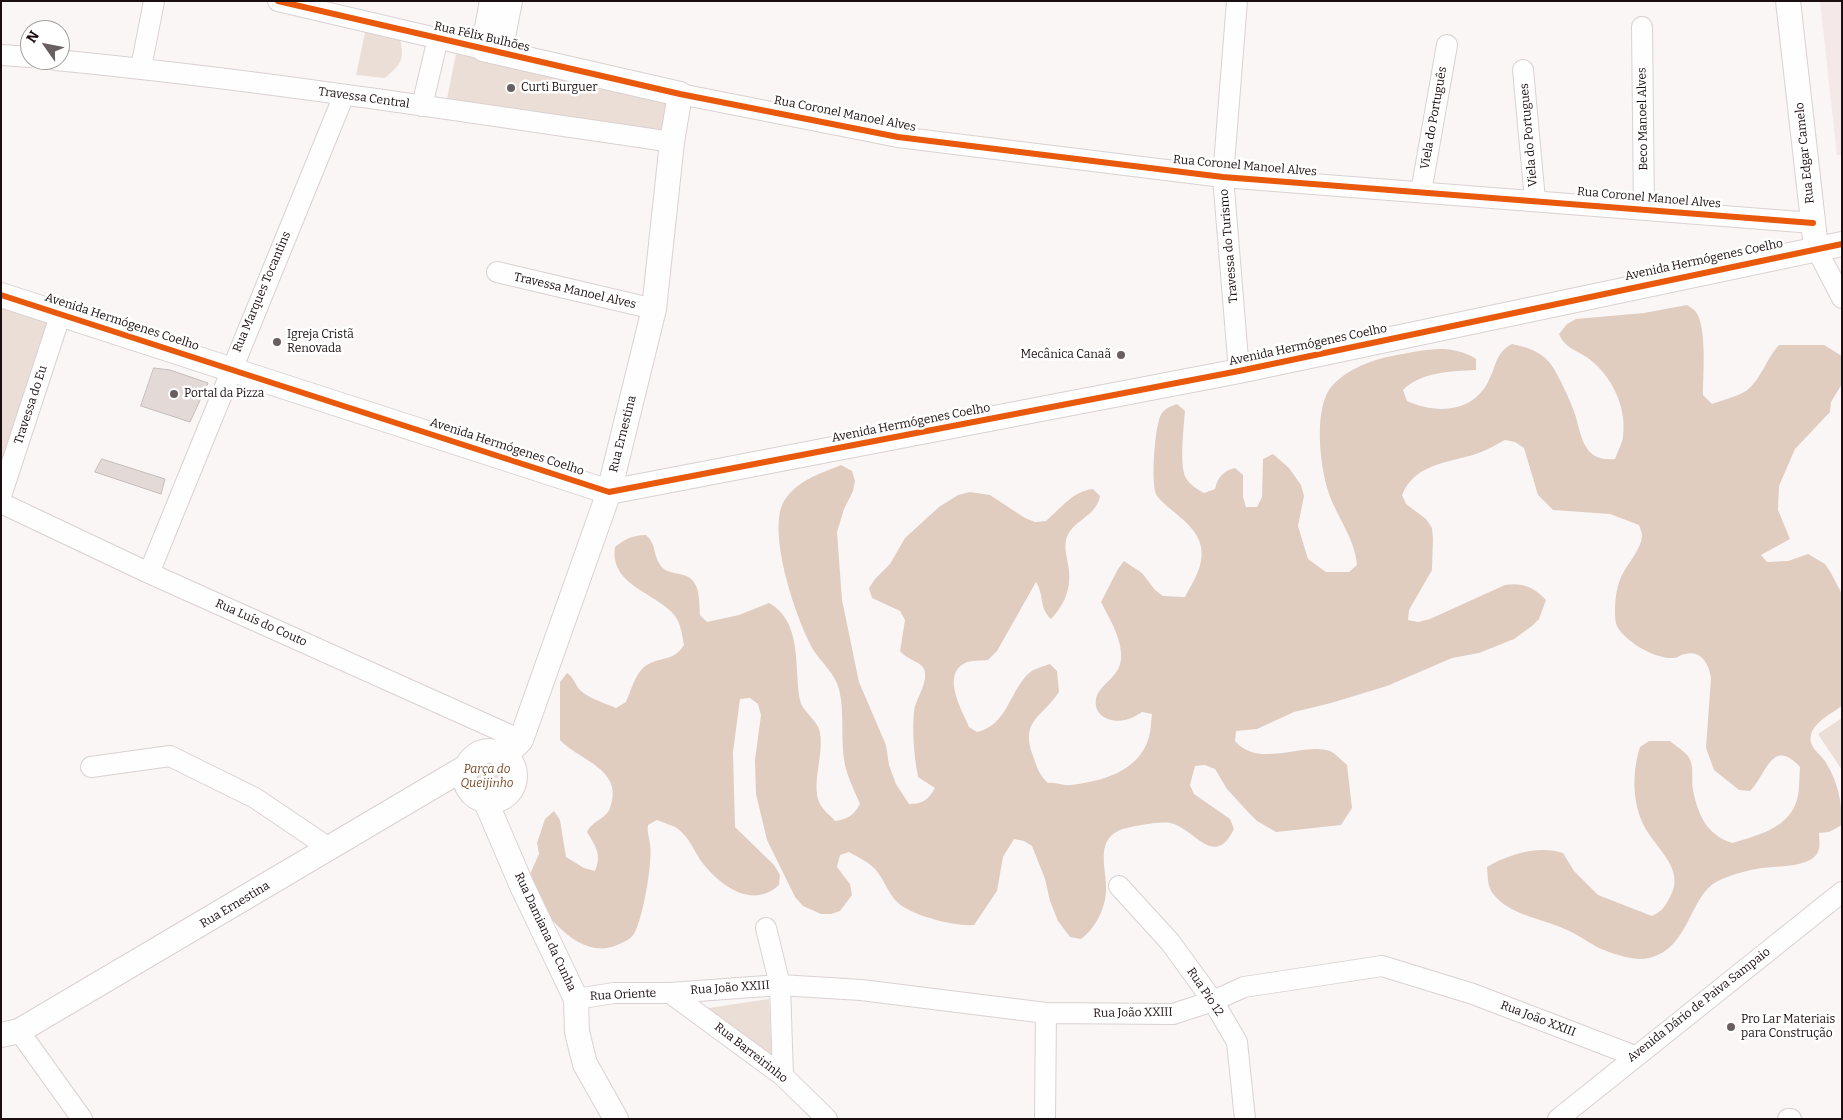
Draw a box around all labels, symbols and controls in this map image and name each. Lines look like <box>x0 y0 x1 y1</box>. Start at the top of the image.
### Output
street label: Rua Félix Bulhões <box>433 19 531 55</box>
north arrow <box>20 20 70 70</box>
text: N <box>23 28 43 46</box>
street label: Viela do Português <box>1418 66 1450 170</box>
street label: Beco Manoel Alves <box>1635 67 1651 171</box>
place label: Curti Burguer <box>521 81 598 95</box>
marker: Curti Burguer <box>505 82 517 94</box>
street label: Viela do Portugues <box>1517 83 1541 187</box>
street label: Travessa Central <box>318 84 410 112</box>
street label: Rua Coronel Manoel Alves <box>773 93 917 135</box>
street label: Rua Edgar Camelo <box>1793 102 1817 204</box>
street label: Rua Coronel Manoel Alves <box>1172 153 1318 179</box>
street label: Rua Coronel Manoel Alves <box>1576 185 1722 211</box>
street label: Travessa do Turismo <box>1217 188 1241 304</box>
street label: Rua Marques Tocantins <box>230 229 294 355</box>
street label: Avenida Hermógenes Coelho <box>1624 236 1784 284</box>
street label: Travessa Manoel Alves <box>512 270 638 312</box>
street label: Avenida Hermógenes Coelho <box>43 290 201 354</box>
street label: Avenida Hermógenes Coelho <box>1228 321 1388 369</box>
place label: Igreja Cristã Renovada <box>287 328 354 356</box>
marker: Igreja Cristã Renovada <box>271 336 283 348</box>
place label: Mecânica Canaã <box>1021 348 1111 362</box>
marker: Mecânica Canaã <box>1115 349 1127 361</box>
street label: Travessa do Eu <box>11 364 51 446</box>
place label: Portal da Pizza <box>184 387 264 401</box>
marker: Portal da Pizza <box>168 388 180 400</box>
street label: Rua Ernestina <box>607 394 639 474</box>
street label: Avenida Hermógenes Coelho <box>831 401 991 445</box>
street label: Avenida Hermógenes Coelho <box>428 415 586 479</box>
street label: Rua Luís do Couto <box>213 596 309 650</box>
park label: Parça do Queijinho <box>460 763 514 791</box>
street label: Rua Damiana da Cunha <box>511 870 579 994</box>
street label: Rua Ernestina <box>198 879 272 931</box>
street label: Avenida Dário de Paiva Sampaio <box>1625 945 1773 1065</box>
street label: Rua Pio 12 <box>1184 965 1226 1019</box>
street label: Rua João XXIII <box>690 978 770 998</box>
street label: Rua Oriente <box>589 986 657 1004</box>
street label: Rua João XXIII <box>1498 998 1578 1040</box>
street label: Rua João XXIII <box>1093 1005 1173 1021</box>
place label: Pro Lar Materiais para Construção <box>1741 1013 1835 1041</box>
street label: Rua Barreirinho <box>711 1020 791 1086</box>
marker: Pro Lar Materiais para Construção <box>1725 1021 1737 1033</box>

